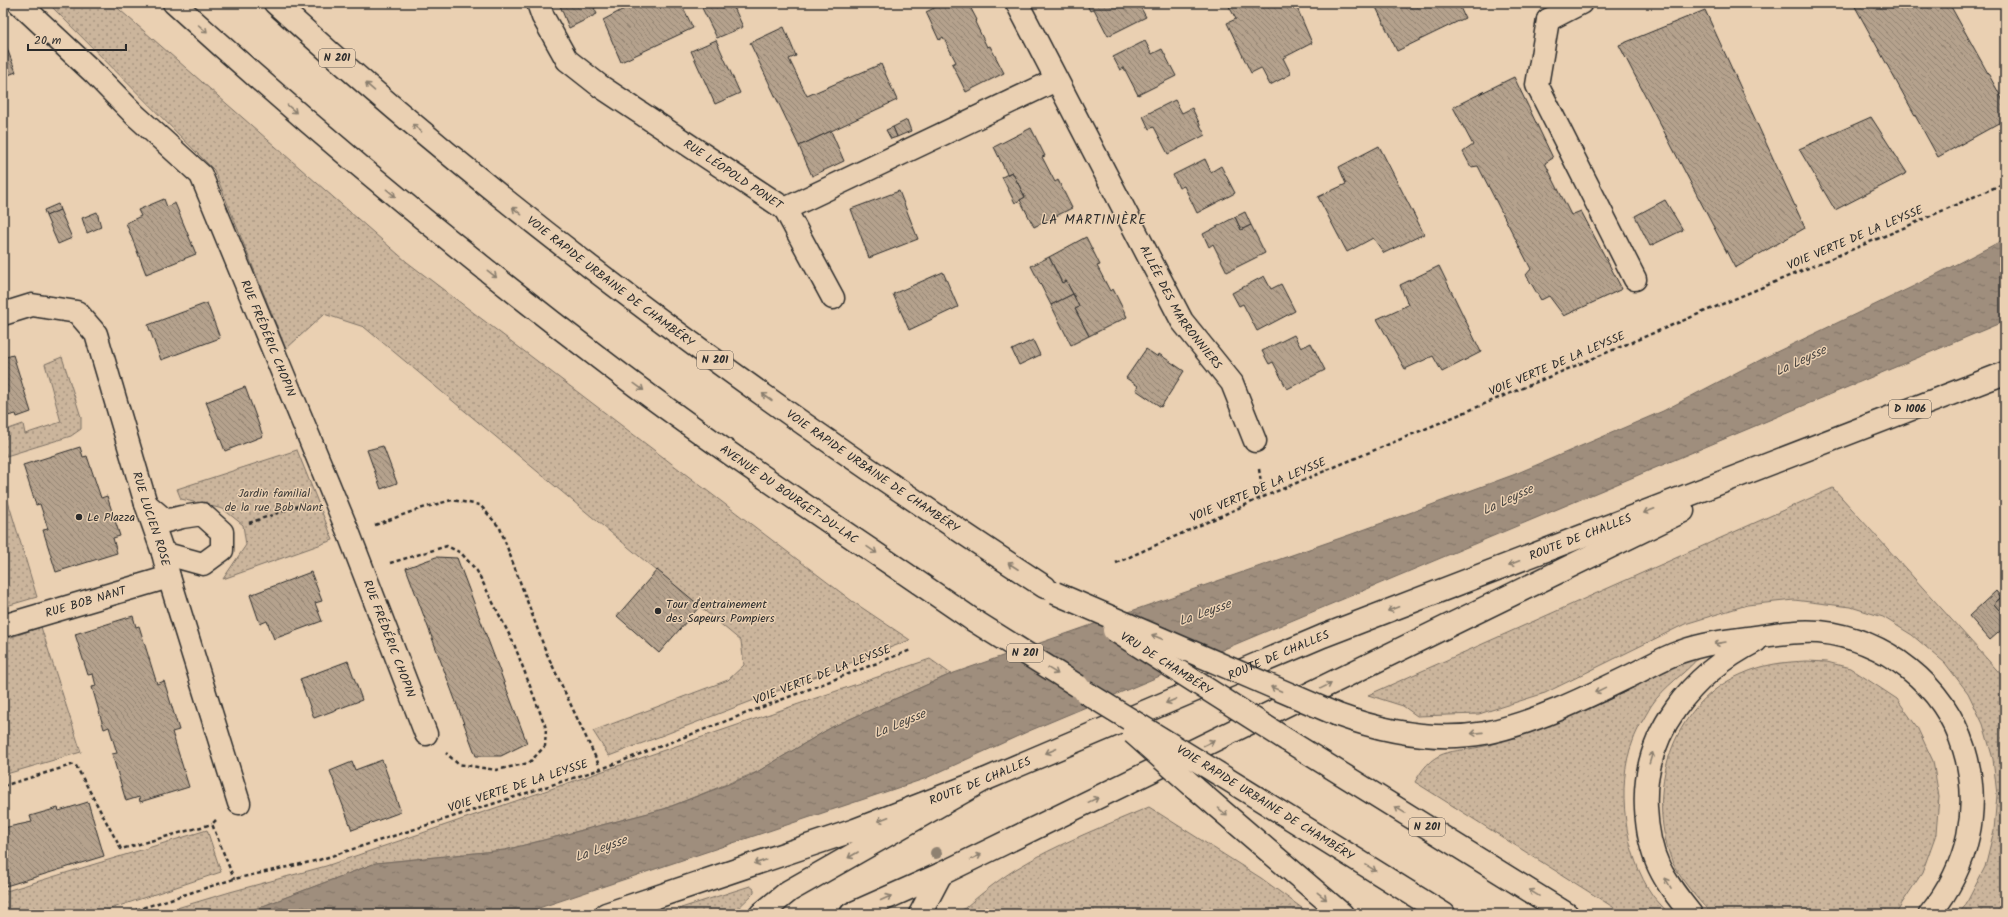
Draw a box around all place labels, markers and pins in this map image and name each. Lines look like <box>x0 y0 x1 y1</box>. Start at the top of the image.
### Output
place label: Le Plazza <box>87 508 135 527</box>
marker: Le Plazza <box>74 512 84 522</box>
place label: Tour d'entrainement des Sapeurs Pompiers <box>666 595 775 628</box>
marker: Tour d'entrainement des Sapeurs Pompiers <box>653 606 663 616</box>

